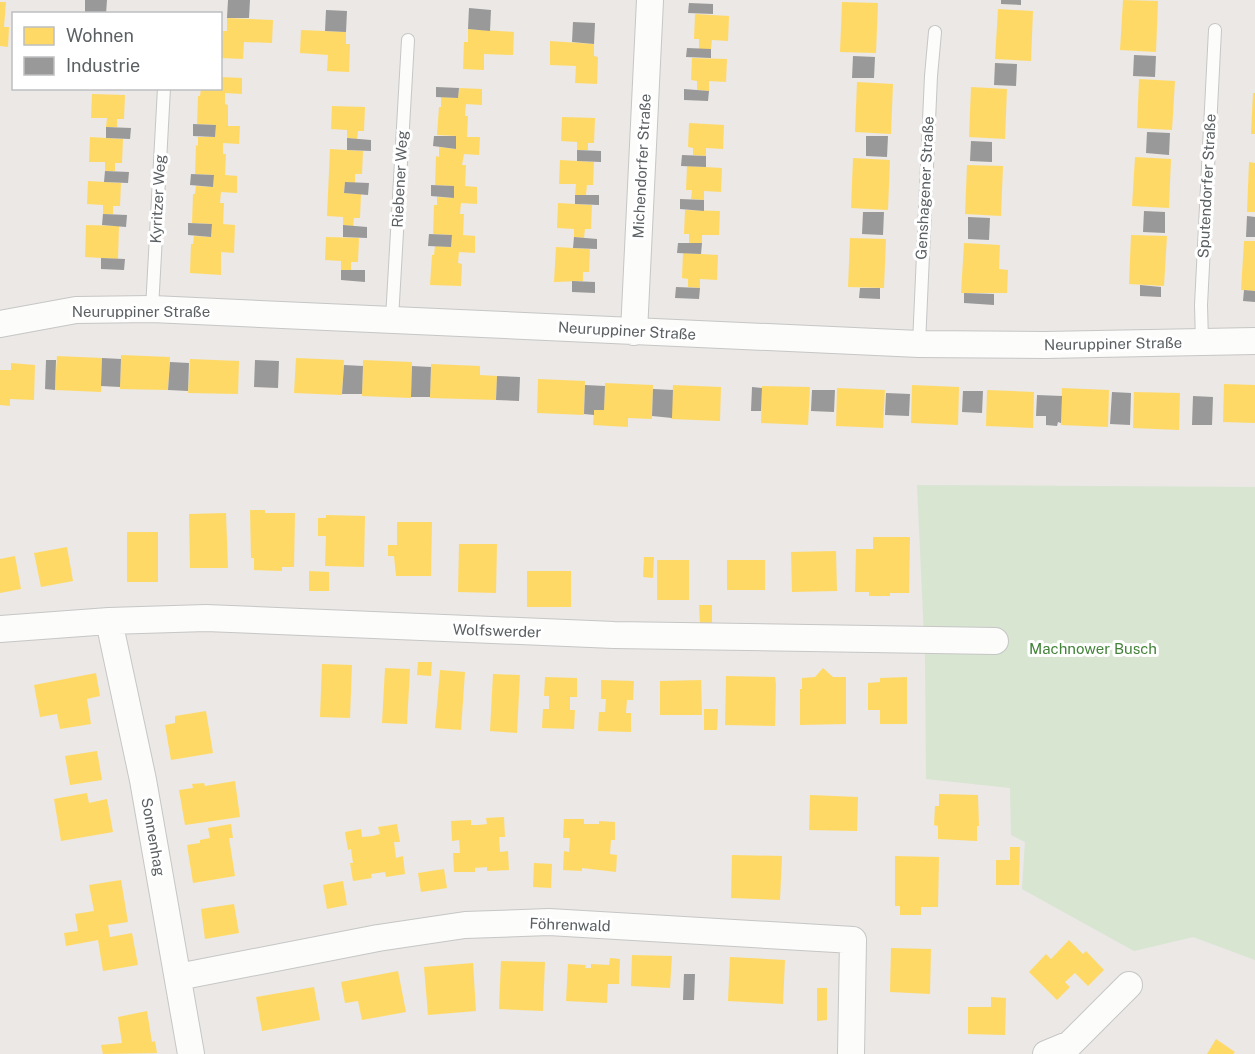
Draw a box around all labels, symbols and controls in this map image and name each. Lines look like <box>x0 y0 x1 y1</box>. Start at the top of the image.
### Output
legend <box>12 12 222 90</box>
text: Wohnen <box>66 25 134 46</box>
text: Industrie <box>66 55 140 76</box>
street label: Michendorfer Straße <box>629 93 654 239</box>
street label: Sputendorfer Straße <box>1194 113 1219 259</box>
street label: Genshagener Straße <box>912 116 937 260</box>
street label: Riebener Weg <box>388 130 411 228</box>
street label: Kyritzer Weg <box>147 154 168 244</box>
street label: Neuruppiner Straße <box>72 303 210 320</box>
street label: Neuruppiner Straße <box>558 318 697 343</box>
street label: Neuruppiner Straße <box>1044 334 1182 353</box>
street label: Wolfswerder <box>452 620 542 641</box>
park label: Machnower Busch <box>1029 640 1157 657</box>
street label: Sonnenhag <box>138 796 169 877</box>
street label: Föhrenwald <box>529 915 611 934</box>

